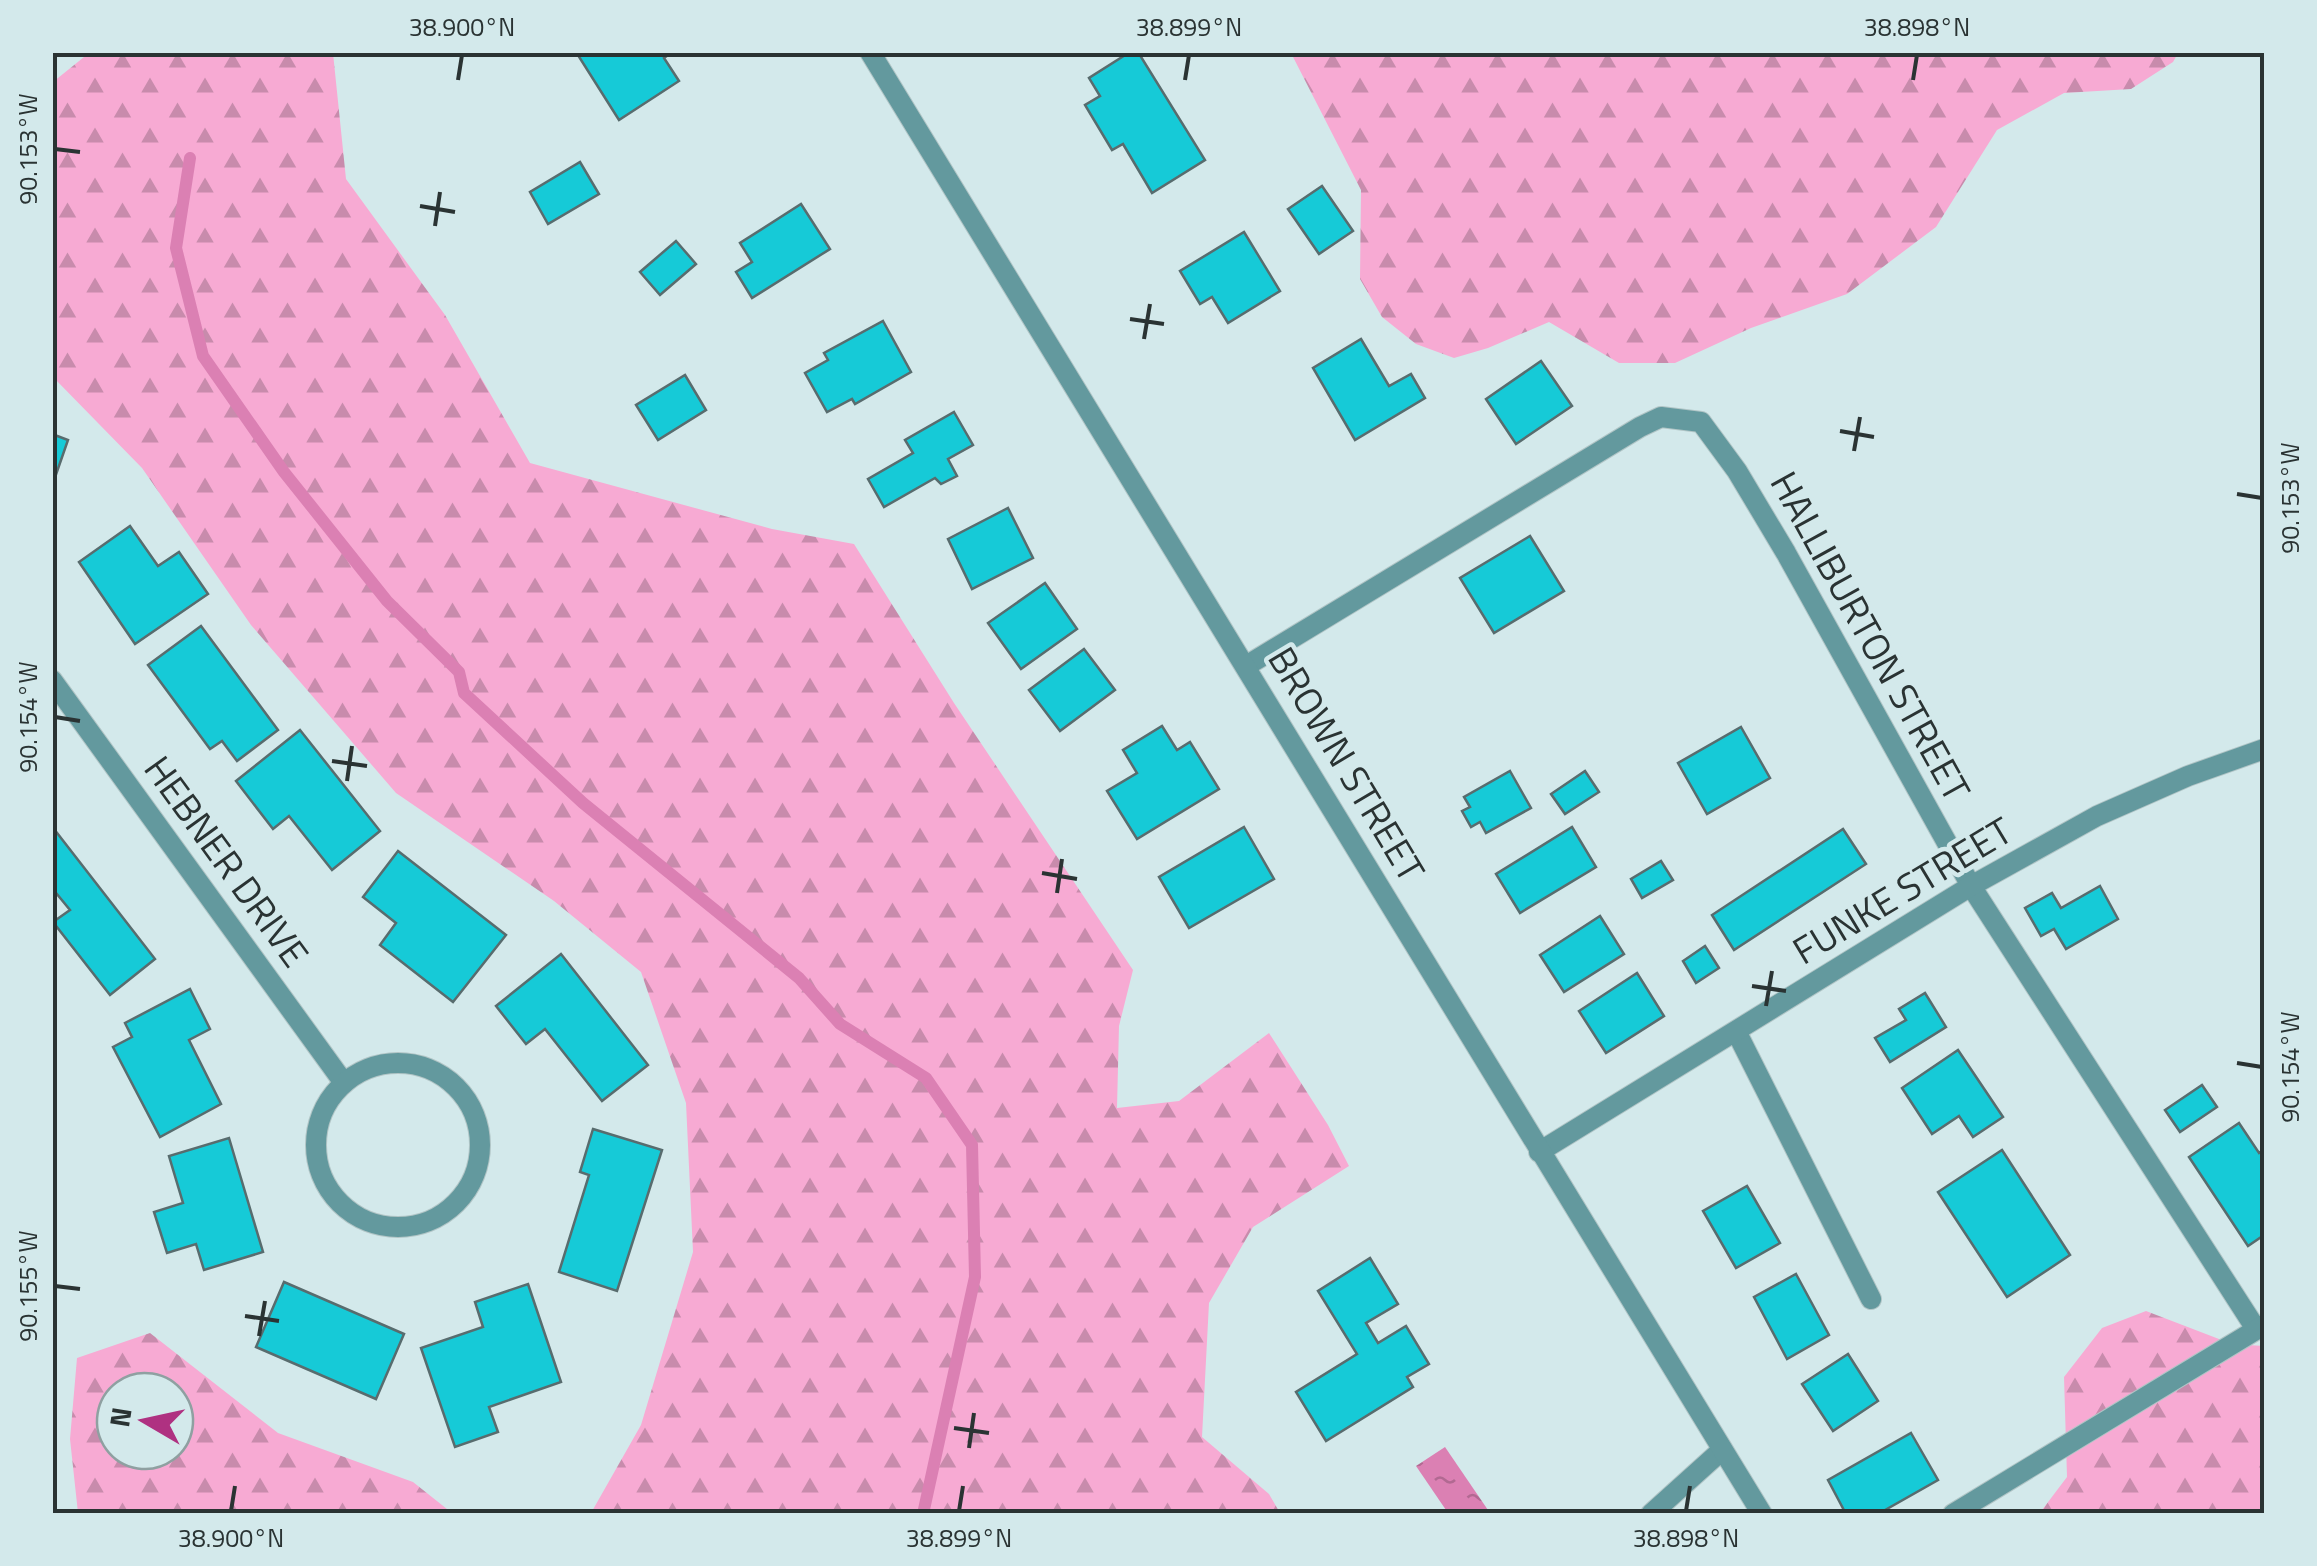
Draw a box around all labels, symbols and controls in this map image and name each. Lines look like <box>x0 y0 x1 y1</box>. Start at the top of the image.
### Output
text: 38.900°N <box>409 8 515 46</box>
text: 38.899°N <box>1136 8 1242 46</box>
text: 38.898°N <box>1864 8 1970 46</box>
text: 90.153°W <box>9 93 47 205</box>
text: 90.153°W <box>2271 442 2309 554</box>
street label: HALLIBURTON STREET <box>1756 460 1986 812</box>
street label: BROWN STREET <box>1254 635 1440 893</box>
text: 90.154°W <box>9 661 47 773</box>
street label: HEBNER DRIVE <box>130 743 324 979</box>
street label: FUNKE STREET <box>1781 801 2023 979</box>
text: 90.154°W <box>2271 1011 2309 1123</box>
text: 90.155°W <box>9 1230 47 1342</box>
north arrow <box>95 1371 195 1471</box>
text: N <box>97 1404 143 1430</box>
text: 38.900°N <box>178 1519 284 1557</box>
text: 38.899°N <box>906 1519 1012 1557</box>
text: 38.898°N <box>1633 1519 1739 1557</box>

